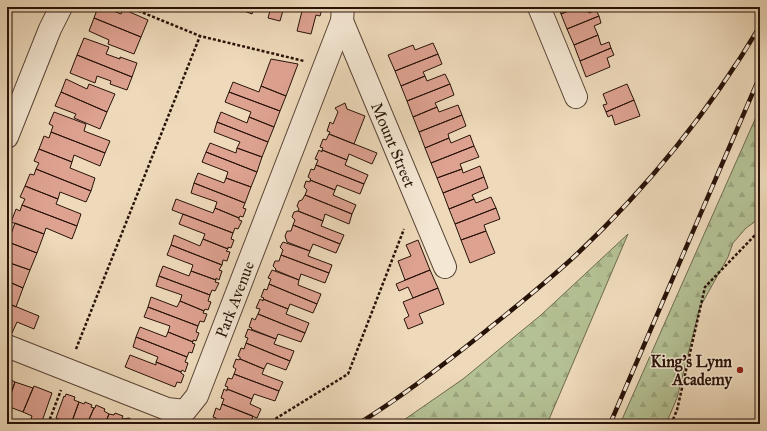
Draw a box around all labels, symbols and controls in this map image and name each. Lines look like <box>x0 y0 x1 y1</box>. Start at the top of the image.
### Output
street label: Mount Street <box>368 99 420 190</box>
street label: Park Avenue <box>211 258 258 340</box>
place label: King's Lynn Academy <box>650 352 734 390</box>
marker: King's Lynn Academy <box>735 365 745 375</box>

